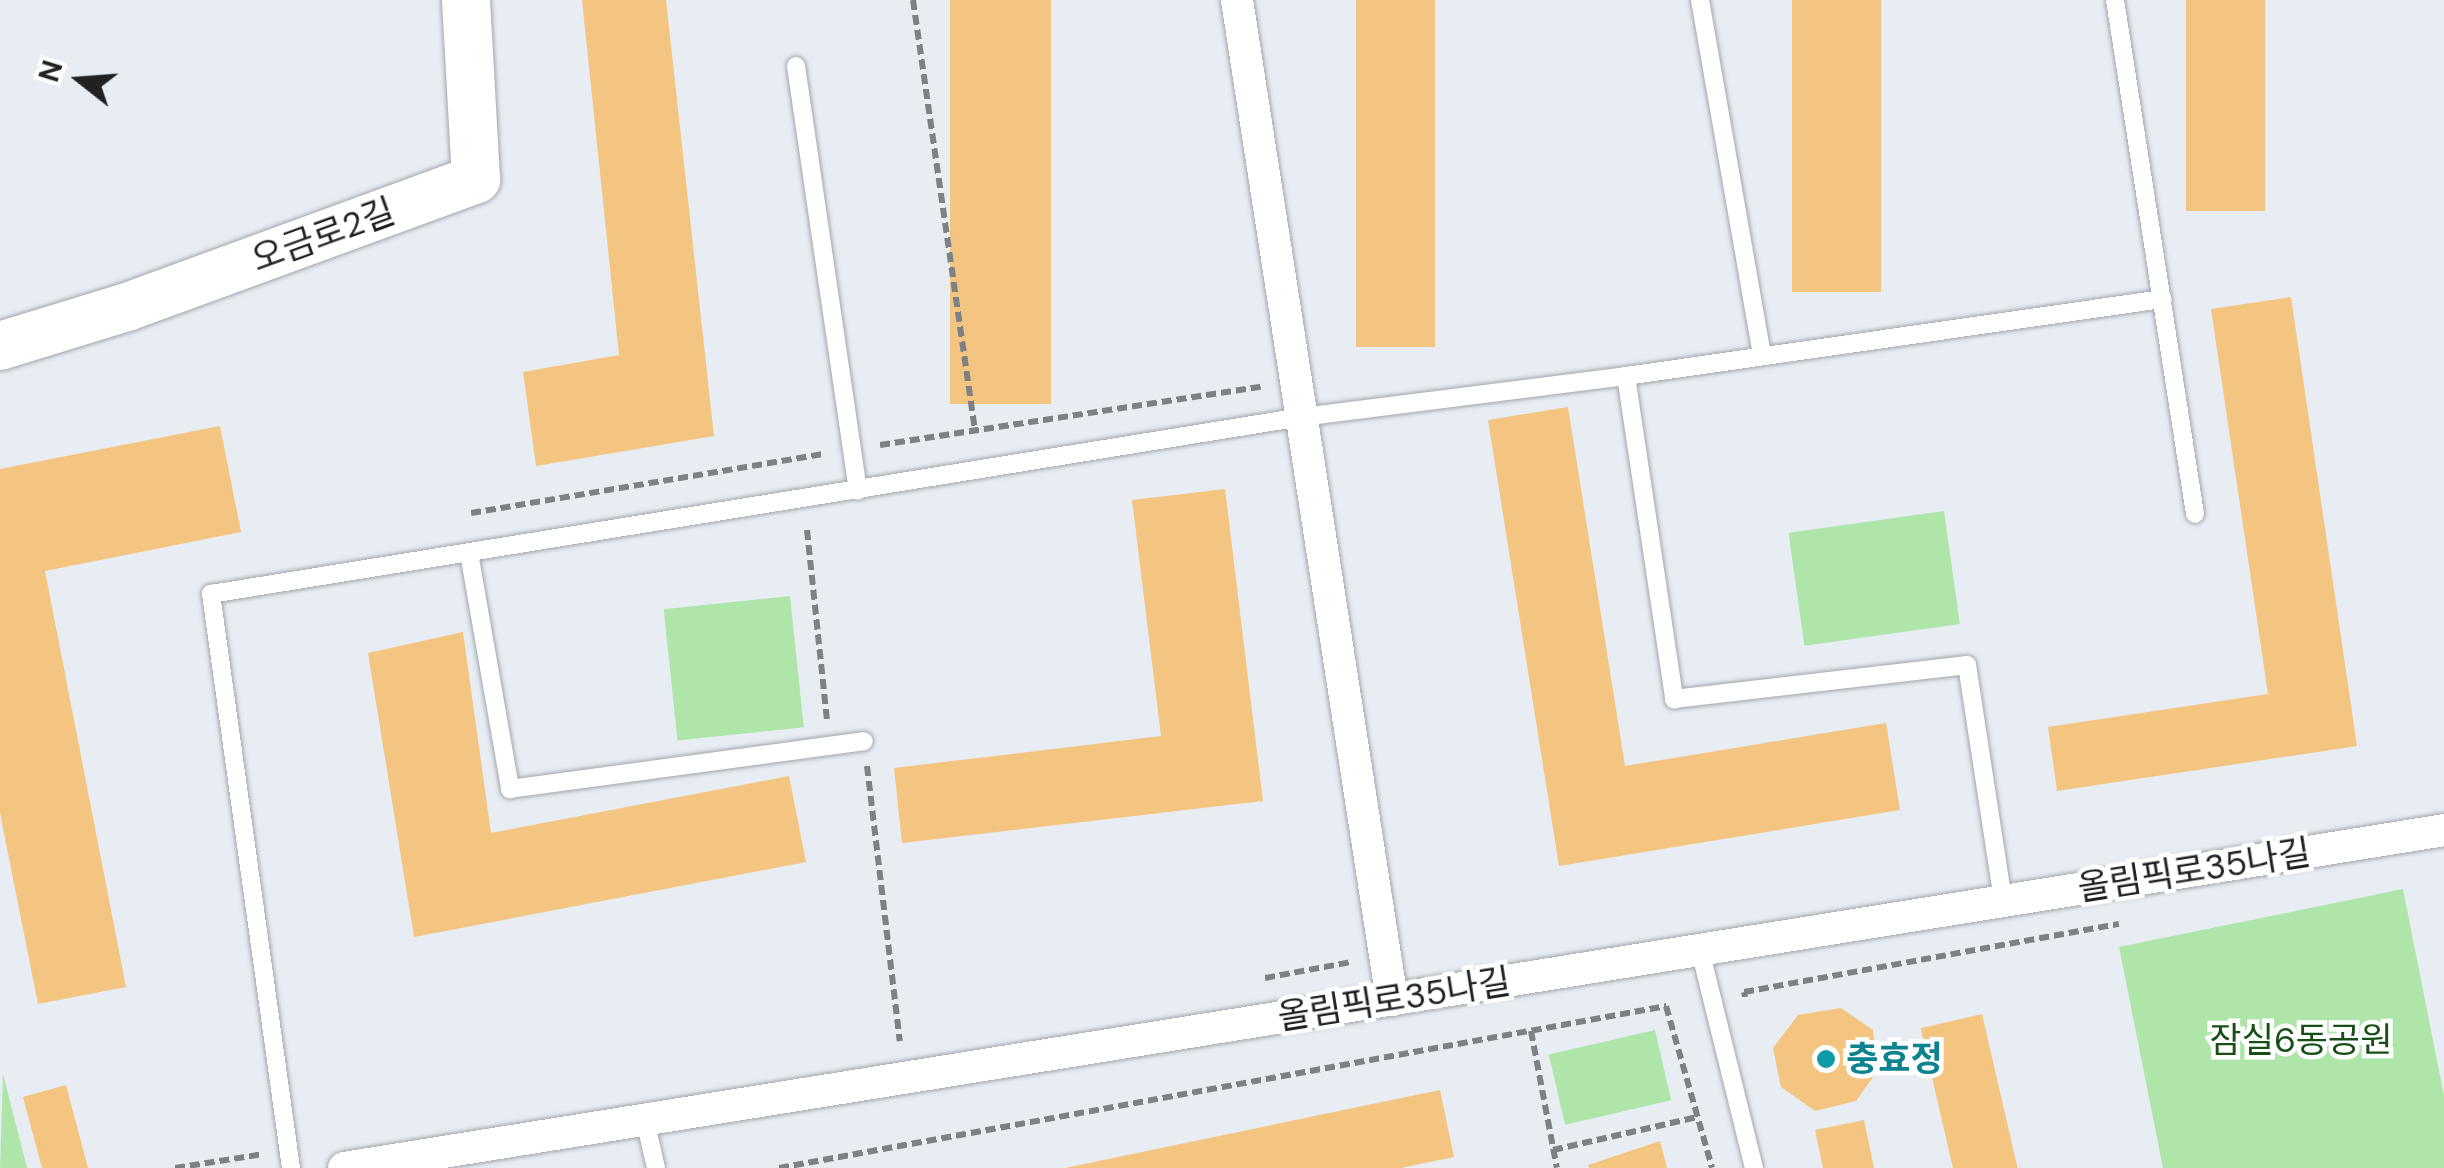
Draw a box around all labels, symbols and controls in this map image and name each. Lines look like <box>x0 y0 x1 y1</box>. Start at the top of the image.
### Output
north arrow <box>30 30 130 130</box>
text: N <box>30 56 72 86</box>
street label: 오금로2길 <box>246 190 400 280</box>
street label: 올림픽로35나길 <box>2075 831 2313 909</box>
street label: 올림픽로35나길 <box>1275 960 1513 1038</box>
park label: 잠실6동공원 <box>2210 1019 2392 1061</box>
place label: 충효정 <box>1846 1038 1943 1080</box>
marker: 충효정 <box>1815 1048 1837 1070</box>

